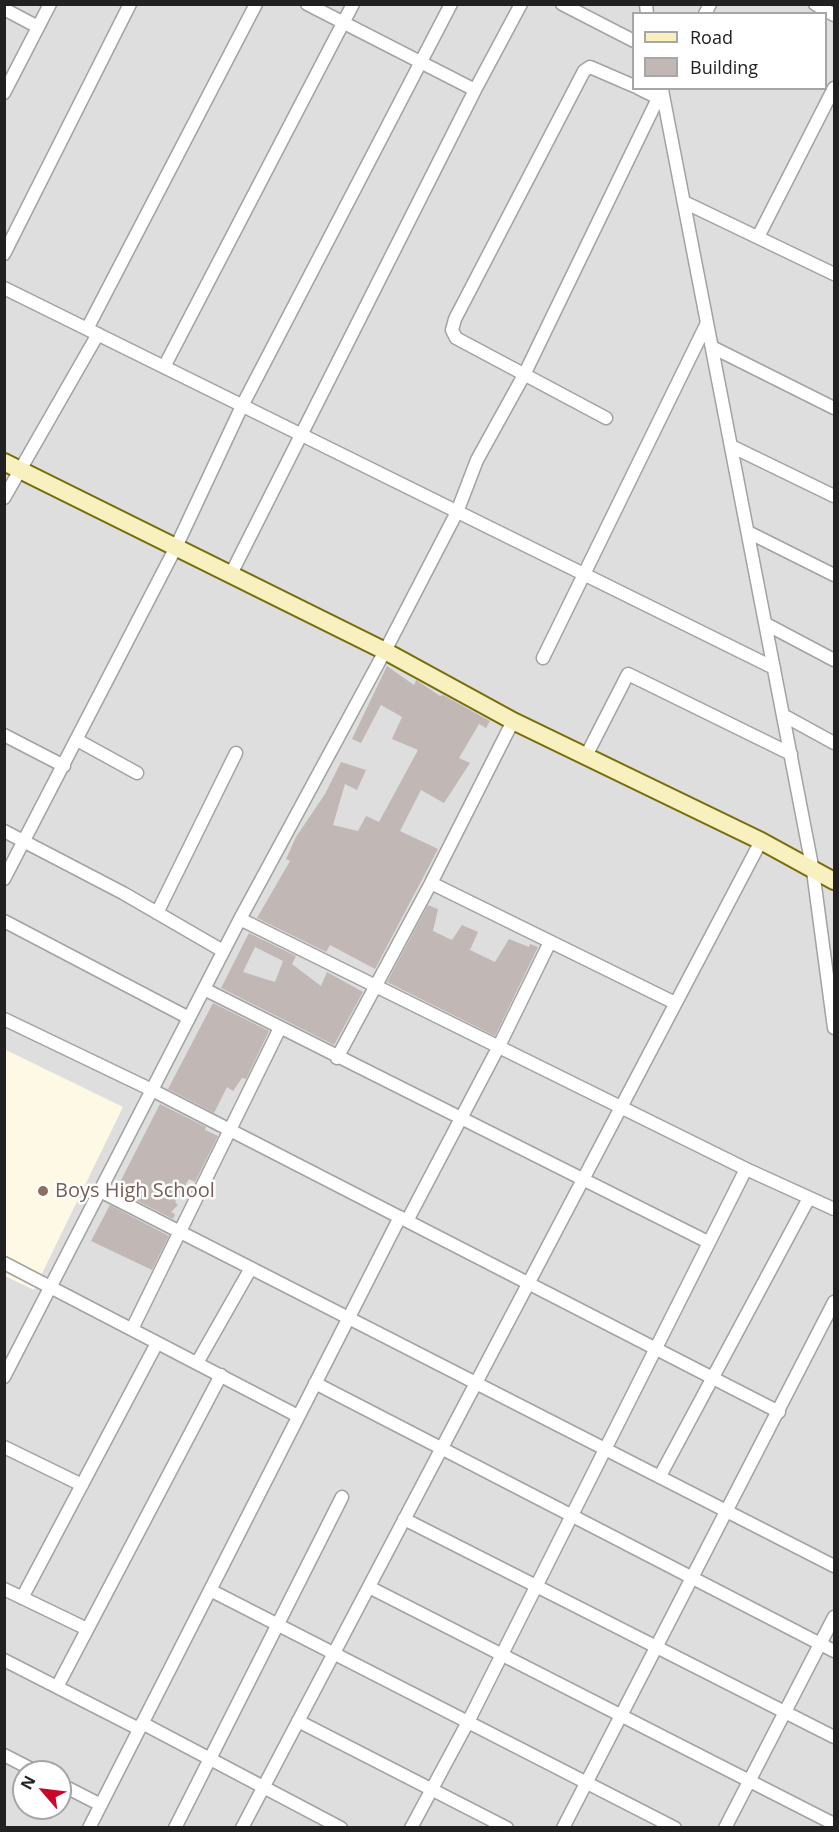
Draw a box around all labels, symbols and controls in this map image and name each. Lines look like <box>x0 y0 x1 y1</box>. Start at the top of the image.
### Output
legend <box>632 12 827 90</box>
text: Road <box>690 25 733 49</box>
text: Building <box>690 55 758 79</box>
place label: Boys High School <box>55 1179 215 1203</box>
marker: Boys High School <box>36 1184 50 1198</box>
north arrow <box>12 1760 72 1820</box>
text: N <box>15 1772 41 1793</box>

